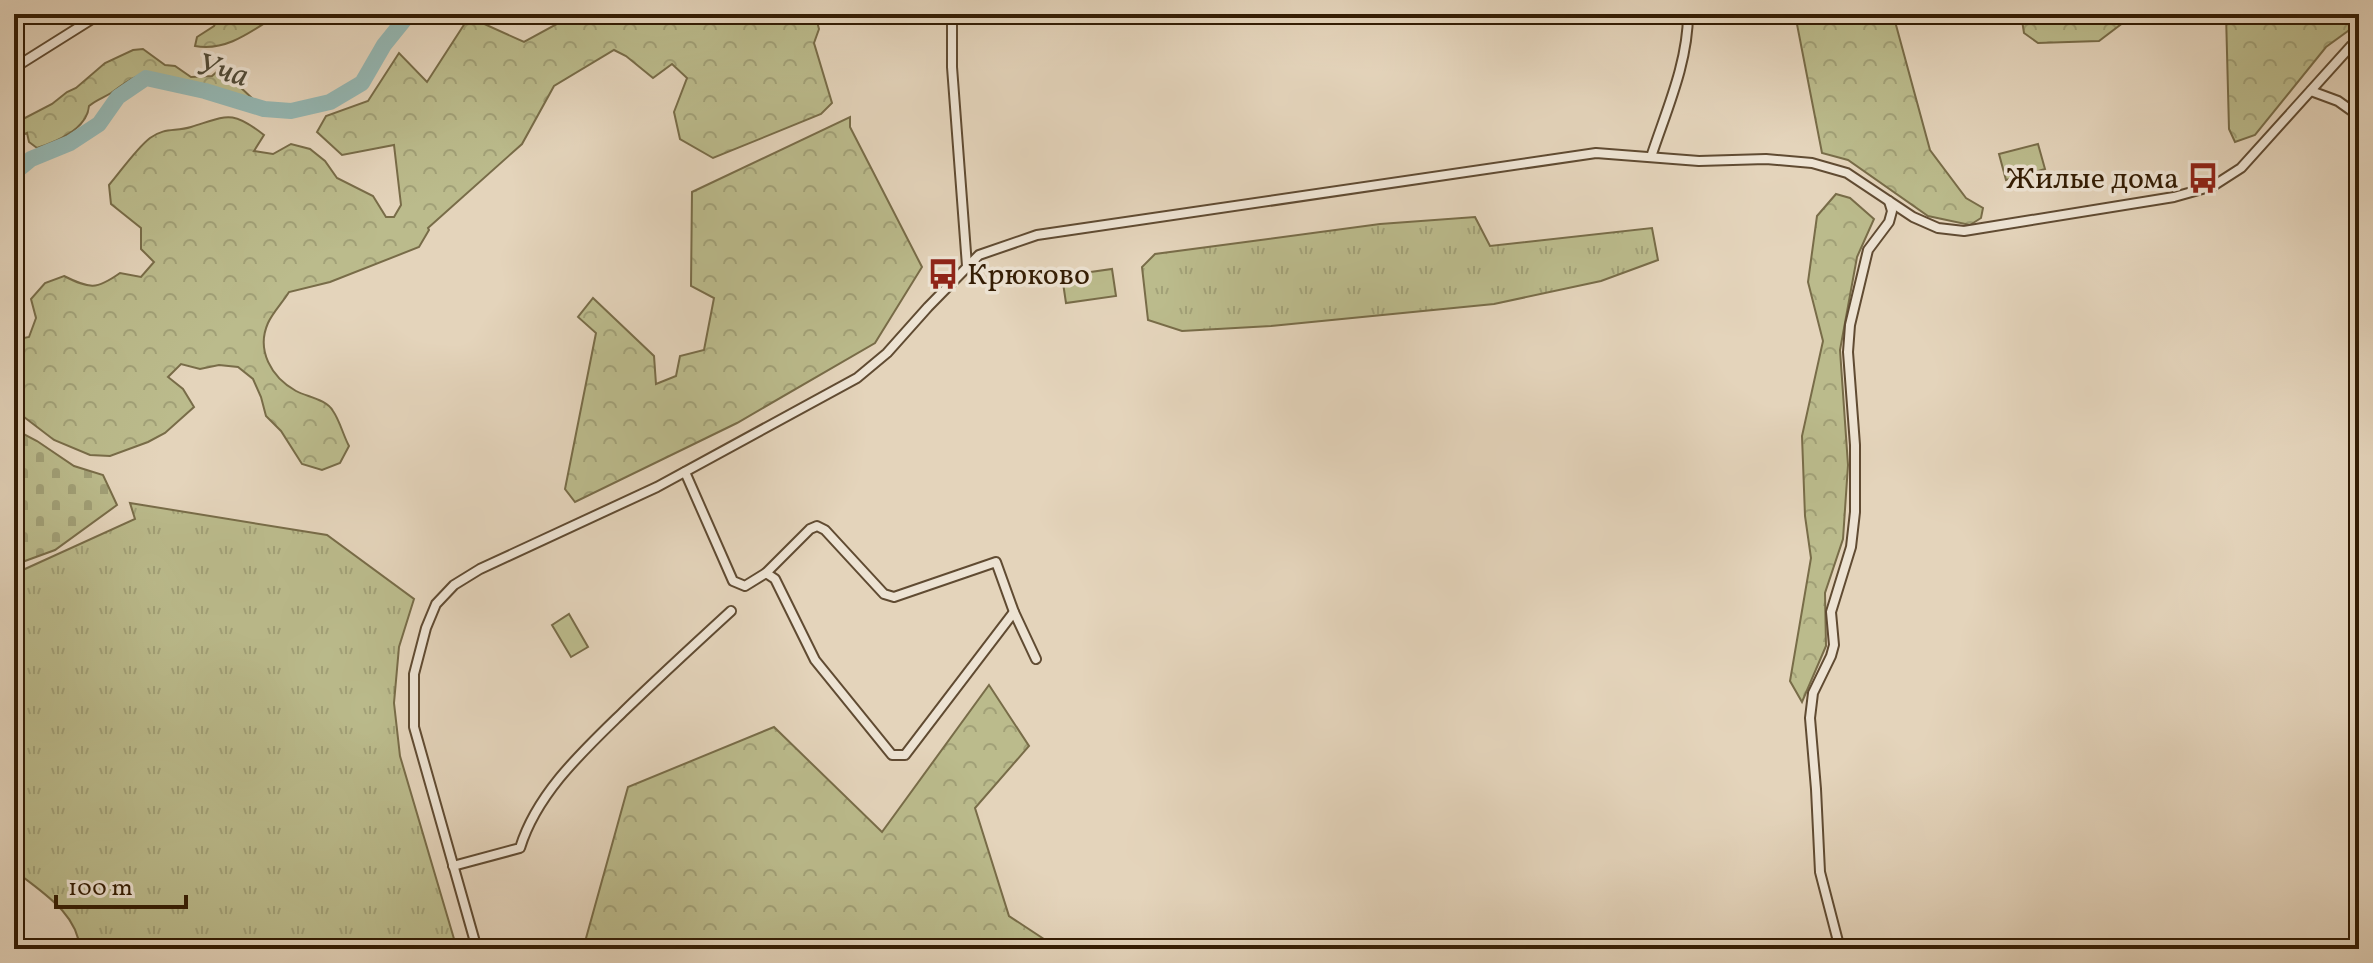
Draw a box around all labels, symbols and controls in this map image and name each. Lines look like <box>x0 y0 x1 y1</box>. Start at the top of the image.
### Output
water label: Уча <box>192 44 253 100</box>
place label: Жилые дома <box>2006 159 2179 201</box>
bus stop icon: Жилые дома <box>2186 161 2220 195</box>
place label: Крюково <box>967 255 1090 297</box>
bus stop icon: Крюково <box>926 257 960 291</box>
scale bar <box>56 859 186 909</box>
text: 100 m <box>68 872 133 906</box>

